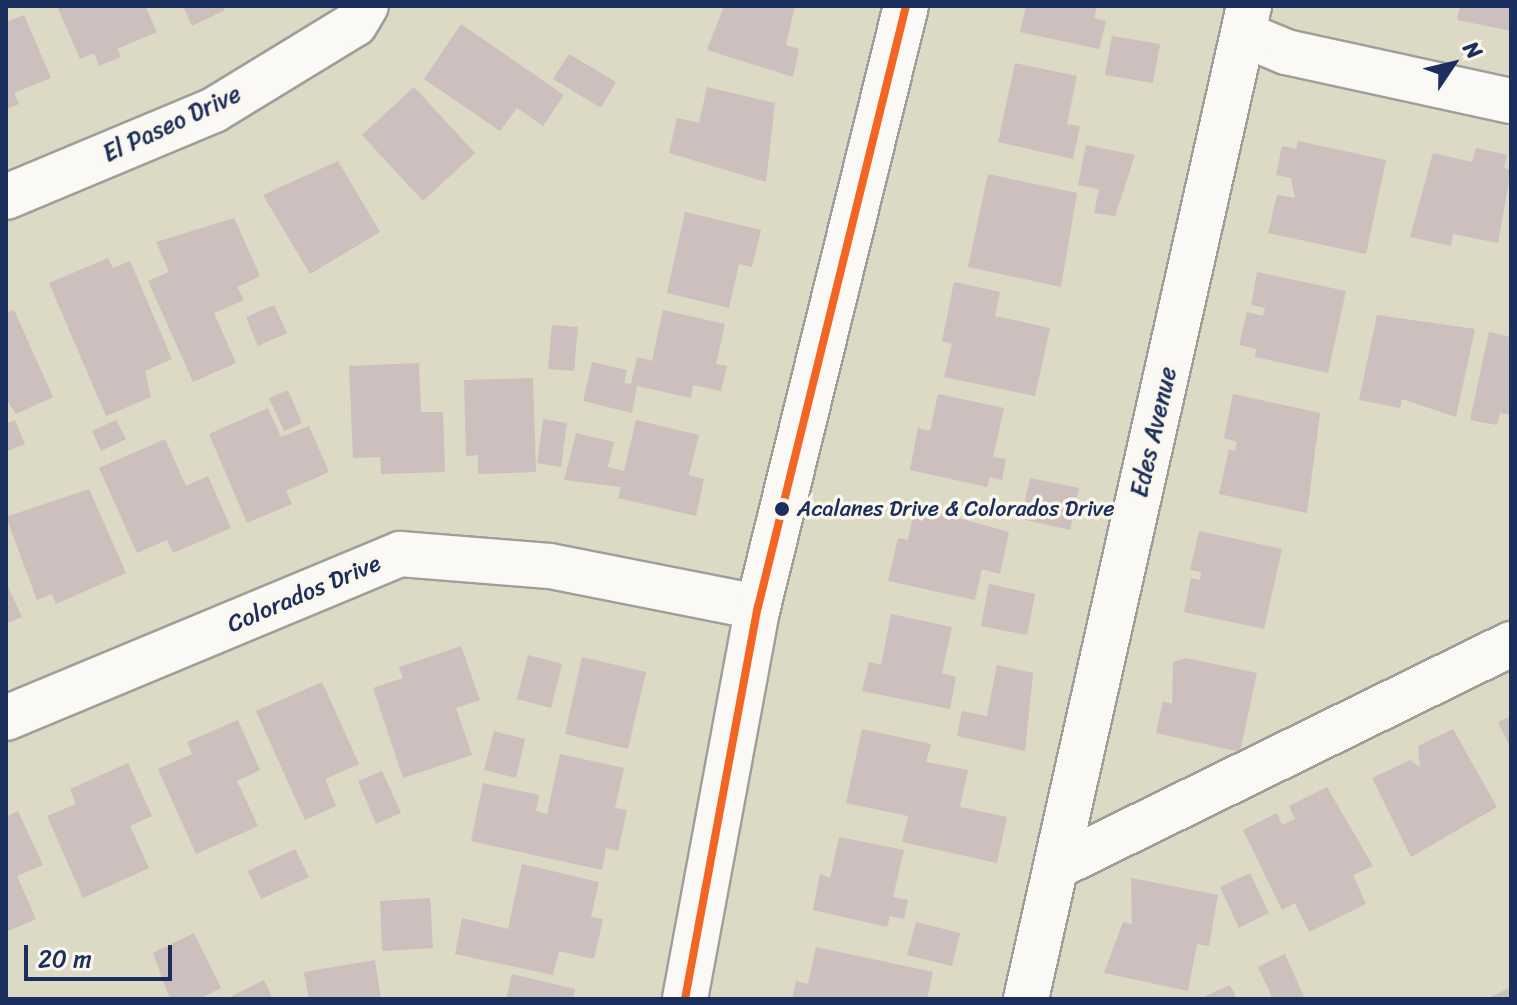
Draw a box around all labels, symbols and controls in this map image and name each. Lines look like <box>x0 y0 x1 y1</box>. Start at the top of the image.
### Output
north arrow <box>1413 24 1493 104</box>
text: N <box>1453 33 1493 67</box>
street label: El Paseo Drive <box>98 80 246 168</box>
street label: Edes Avenue <box>1125 364 1183 500</box>
place label: Acalanes Drive & Colorados Drive <box>797 496 1115 522</box>
marker: Acalanes Drive & Colorados Drive <box>774 501 790 517</box>
street label: Colorados Drive <box>223 549 385 639</box>
scale bar <box>28 929 176 979</box>
text: 20 m <box>38 938 92 980</box>

